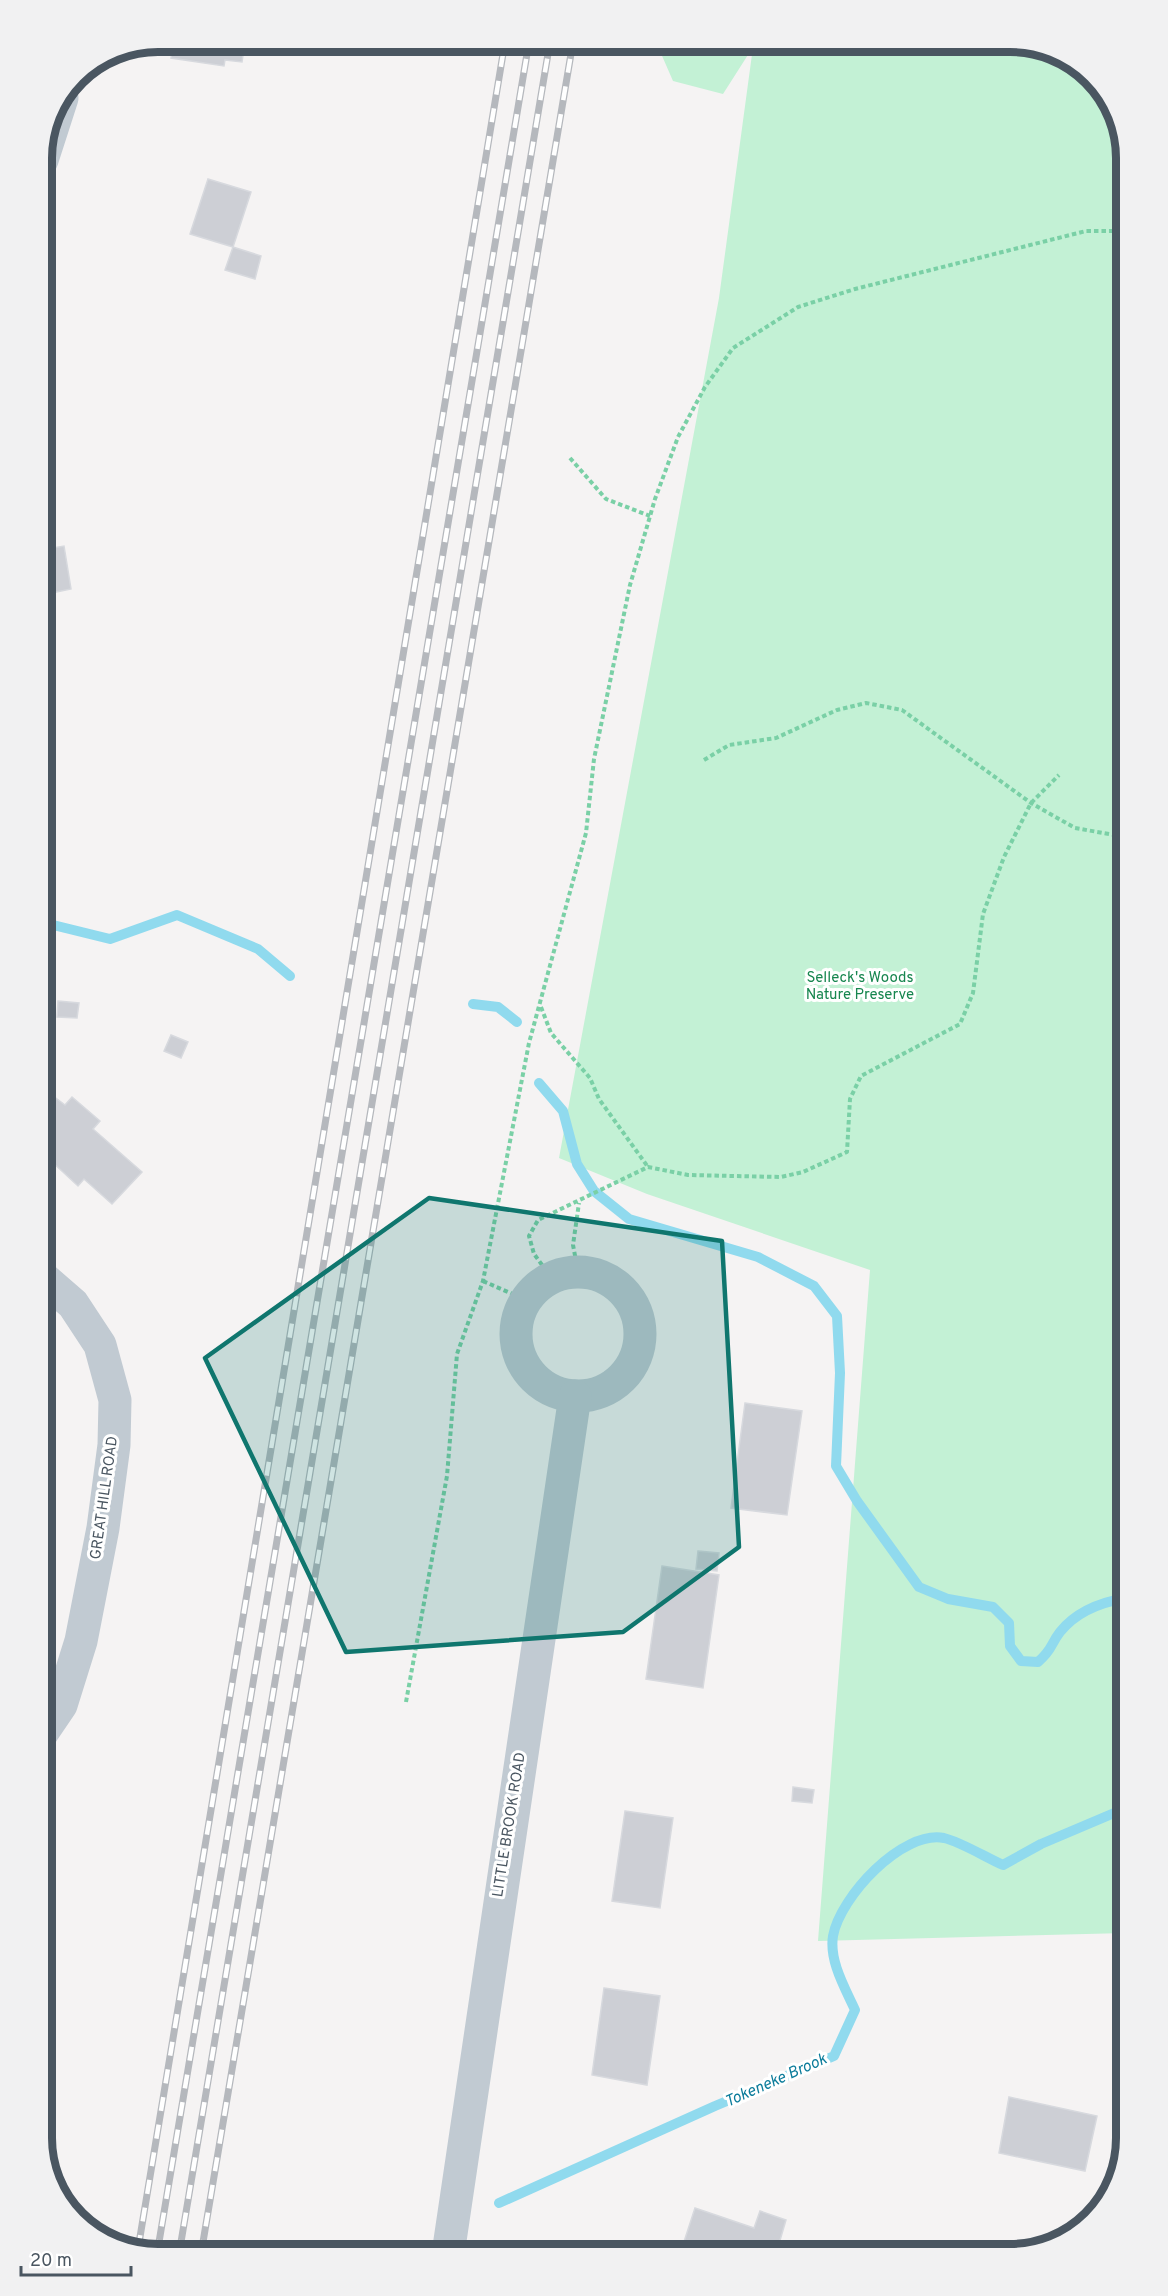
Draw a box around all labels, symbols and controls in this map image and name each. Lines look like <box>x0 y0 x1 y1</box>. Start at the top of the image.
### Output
park label: Selleck's Woods Nature Preserve <box>806 969 914 1005</box>
street label: GREAT HILL ROAD <box>87 1435 123 1561</box>
street label: LITTLE BROOK ROAD <box>489 1751 531 1899</box>
water label: Tokeneke Brook <box>722 2049 831 2112</box>
scale bar <box>21 2239 130 2277</box>
text: 20 m <box>30 2250 72 2273</box>

